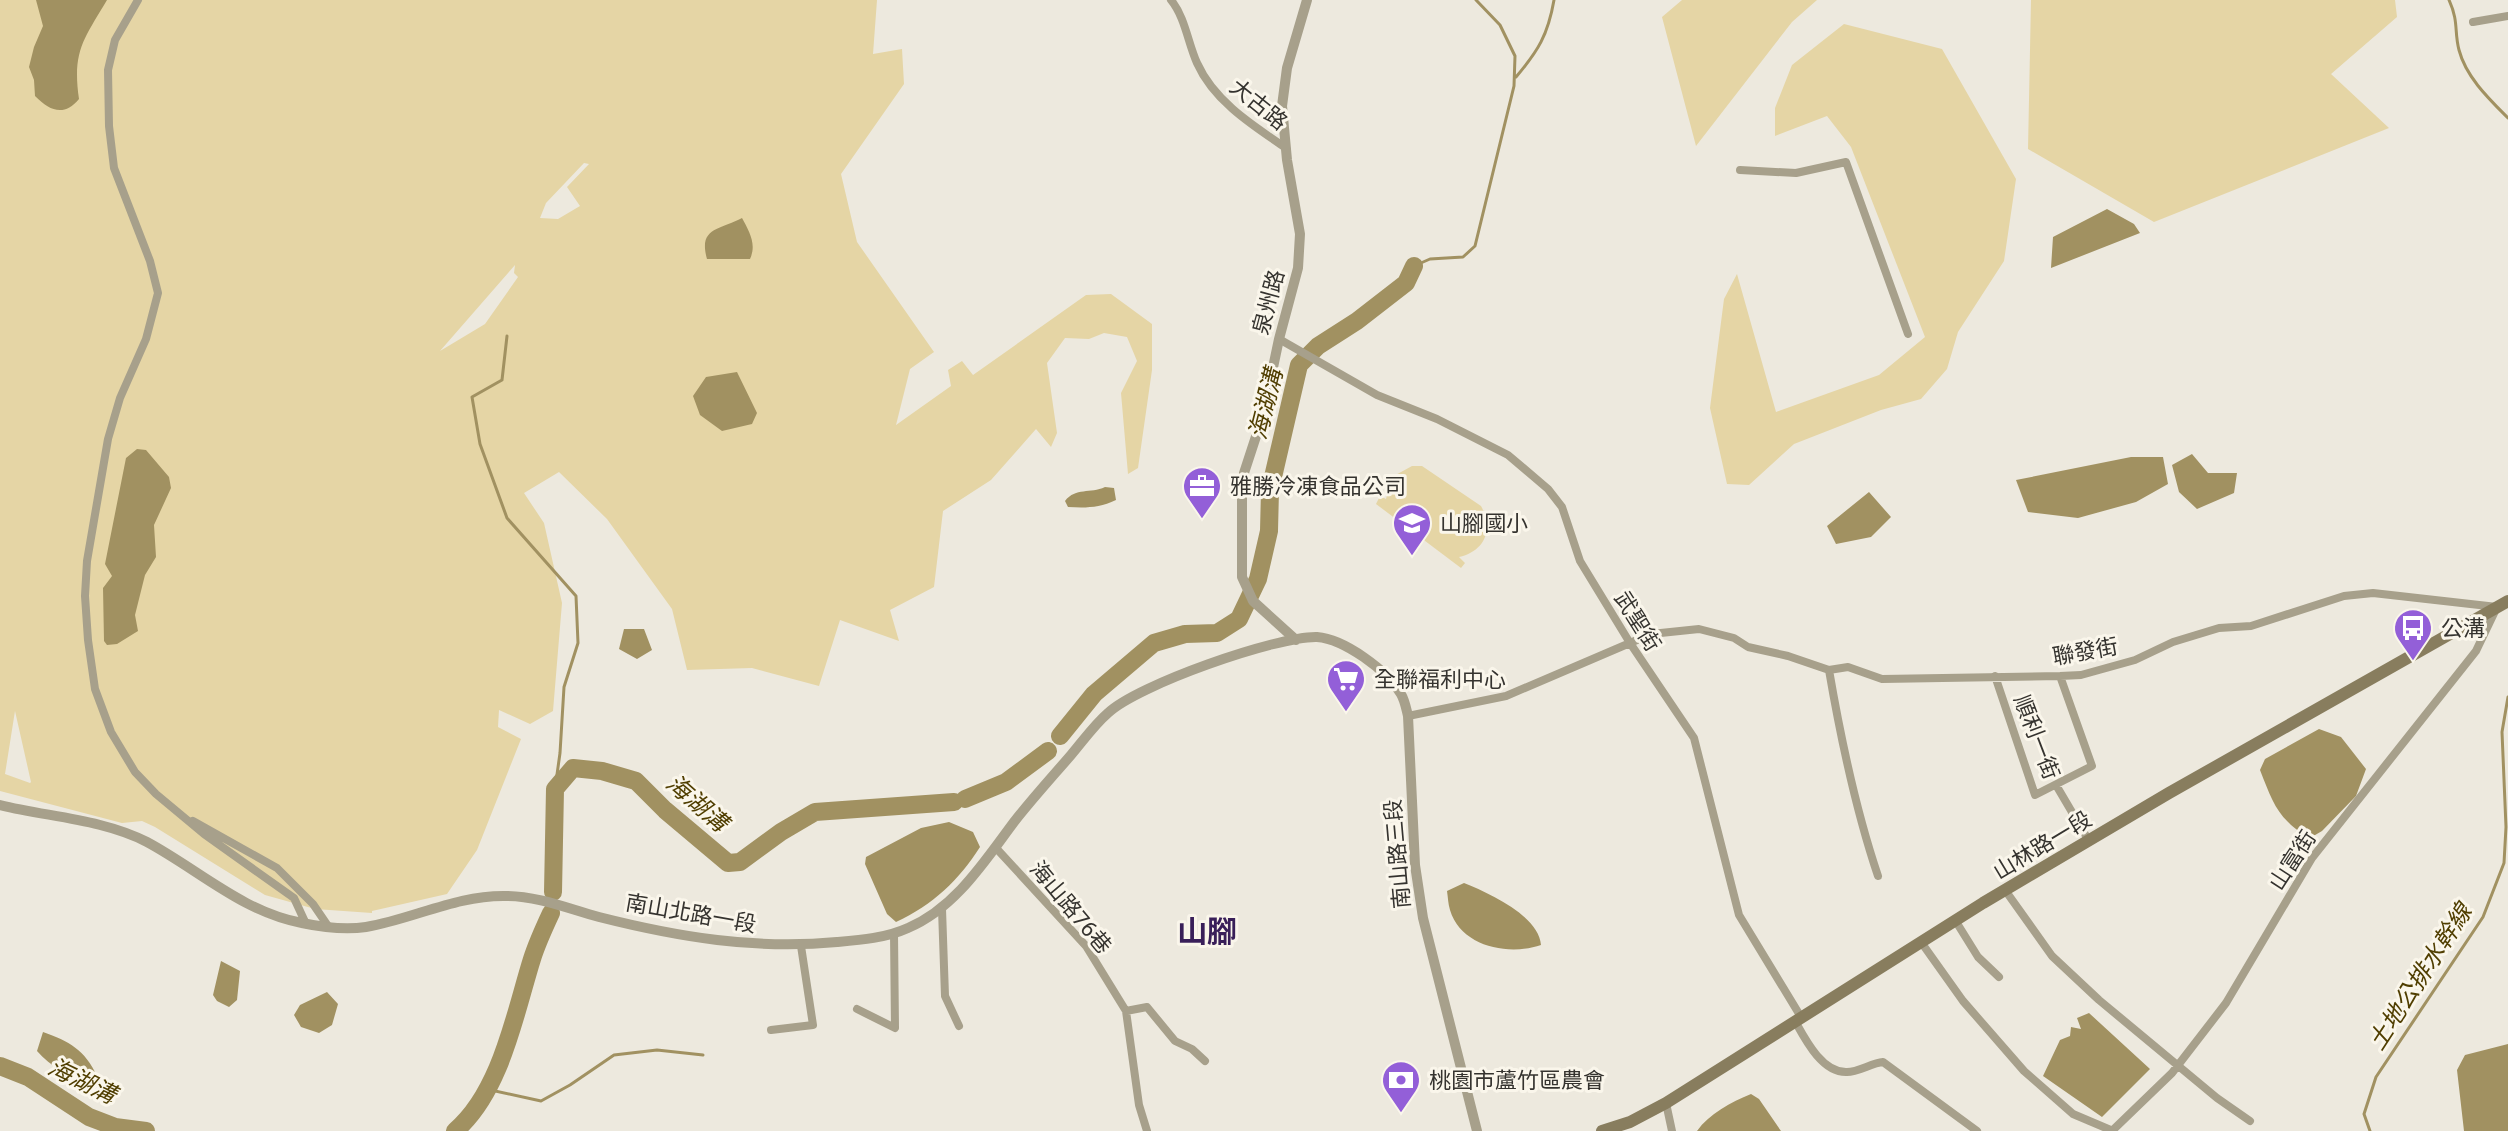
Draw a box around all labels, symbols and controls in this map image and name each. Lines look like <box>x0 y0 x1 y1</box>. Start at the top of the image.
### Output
street label: 大古路 <box>1225 74 1292 135</box>
street label: 泉州路 <box>1248 267 1289 337</box>
water label: 海湖溝 <box>1244 363 1289 442</box>
office icon: 雅勝冷凍食品公司 <box>1181 465 1223 520</box>
place label: 雅勝冷凍食品公司 <box>1230 474 1406 499</box>
school or university icon: 山腳國小 <box>1391 502 1433 557</box>
place label: 山腳國小 <box>1440 511 1528 536</box>
street label: 武聖街 <box>1609 587 1666 656</box>
bus stop icon: 公溝 <box>2392 607 2434 662</box>
place label: 公溝 <box>2441 616 2485 641</box>
street label: 聯發街 <box>2050 633 2120 670</box>
supermarket icon: 全聯福利中心 <box>1325 658 1367 713</box>
place label: 全聯福利中心 <box>1374 667 1506 692</box>
street label: 順利一街 <box>2009 692 2064 783</box>
water label: 海湖溝 <box>661 769 736 839</box>
street label: 南山路三段 <box>1380 798 1415 910</box>
street label: 山林路一段 <box>1989 806 2096 884</box>
street label: 山富街 <box>2264 826 2321 895</box>
street label: 海山路76巷 <box>1025 856 1116 959</box>
street label: 南山北路一段 <box>624 890 758 937</box>
water label: 土地公排水幹線 <box>2363 896 2479 1055</box>
district label: 山腳 <box>1177 914 1237 949</box>
water label: 海湖溝 <box>44 1053 123 1111</box>
bank icon: 桃園市蘆竹區農會 <box>1380 1059 1422 1114</box>
place label: 桃園市蘆竹區農會 <box>1429 1068 1605 1093</box>

